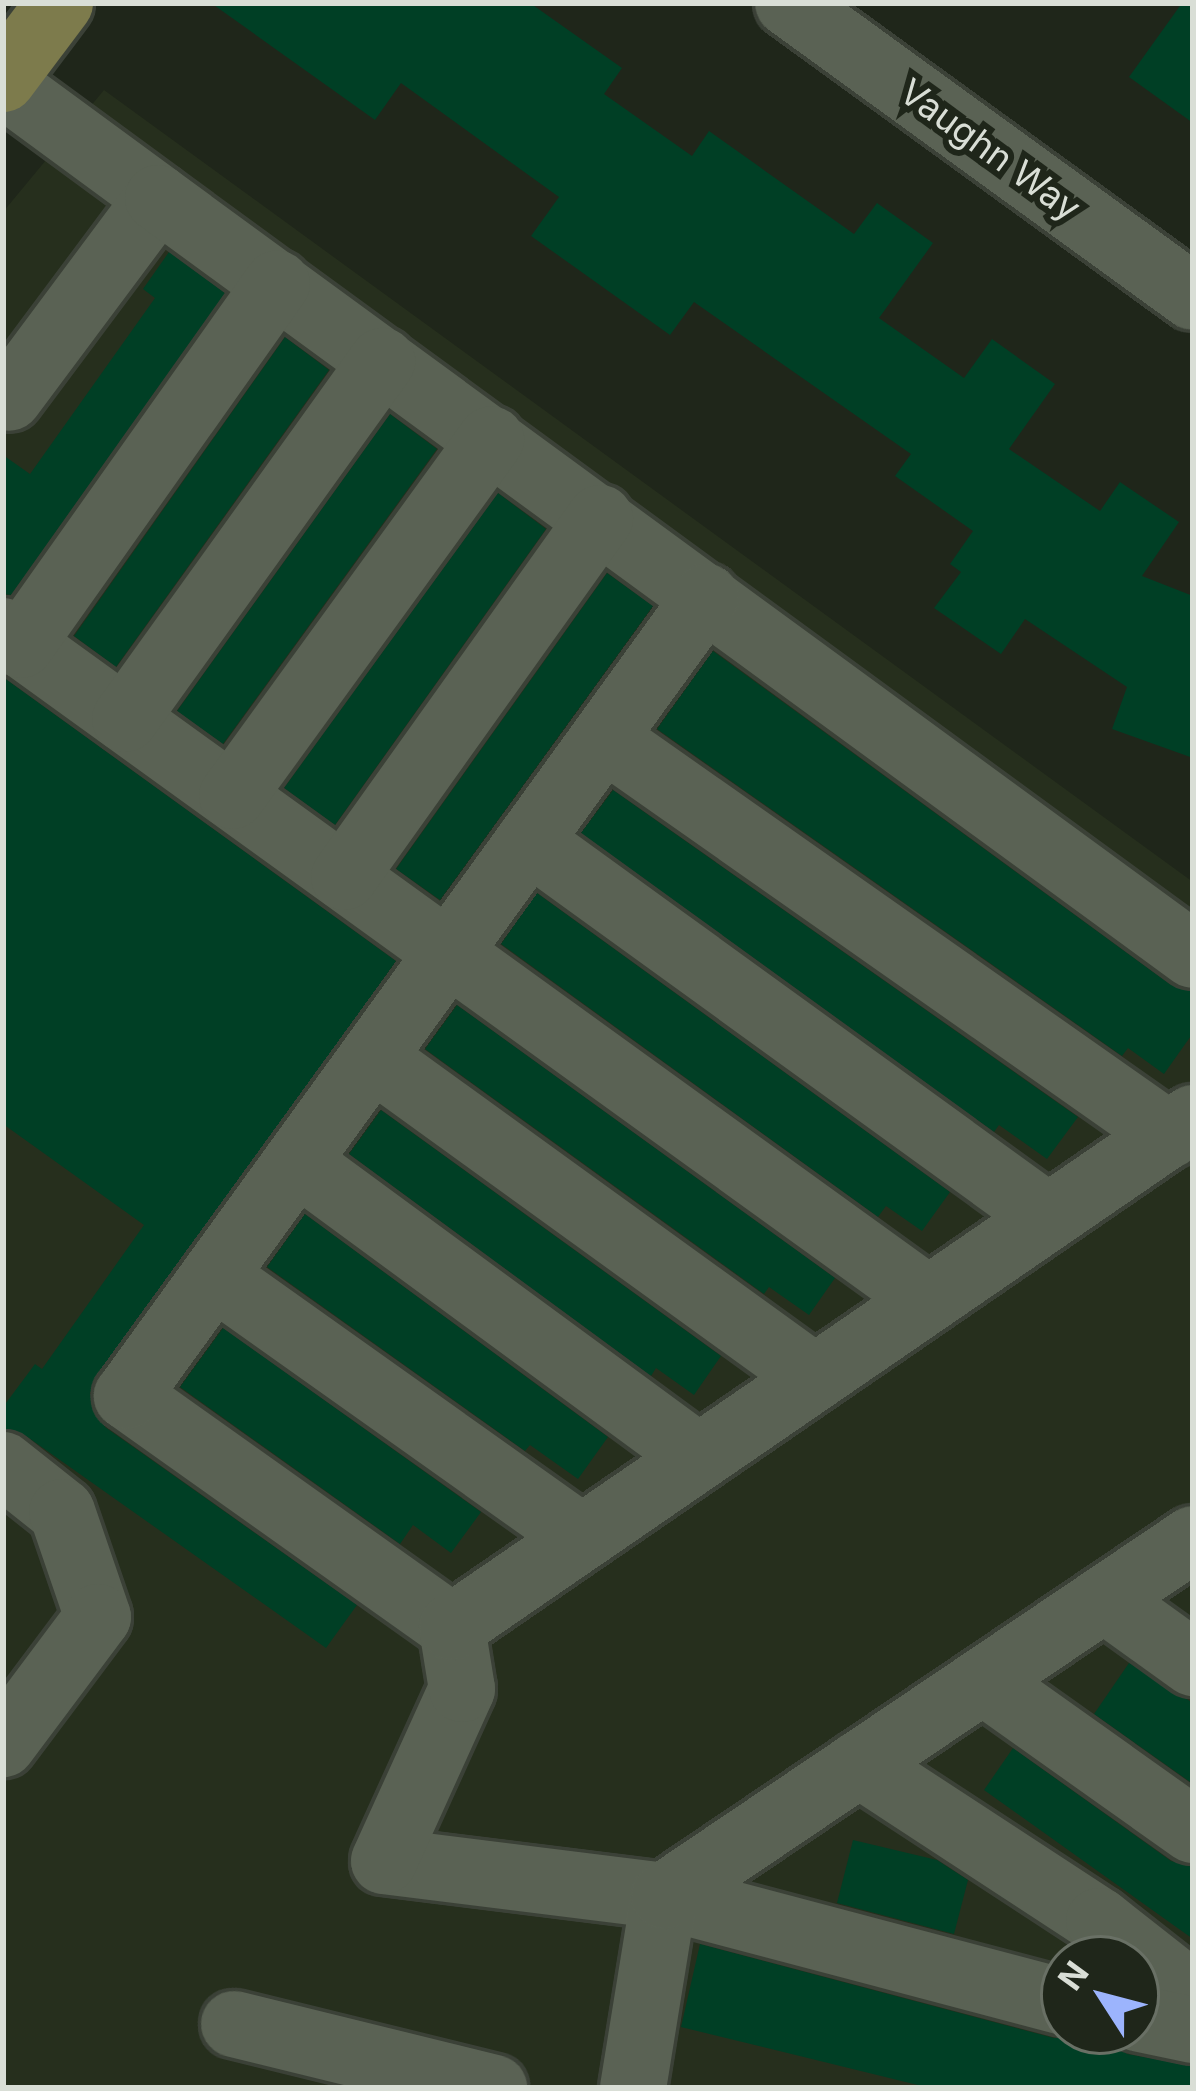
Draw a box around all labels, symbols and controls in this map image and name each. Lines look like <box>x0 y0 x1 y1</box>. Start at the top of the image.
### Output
street label: Vaughn Way <box>891 70 1089 230</box>
north arrow <box>1040 1935 1160 2055</box>
text: N <box>1050 1954 1097 1998</box>

